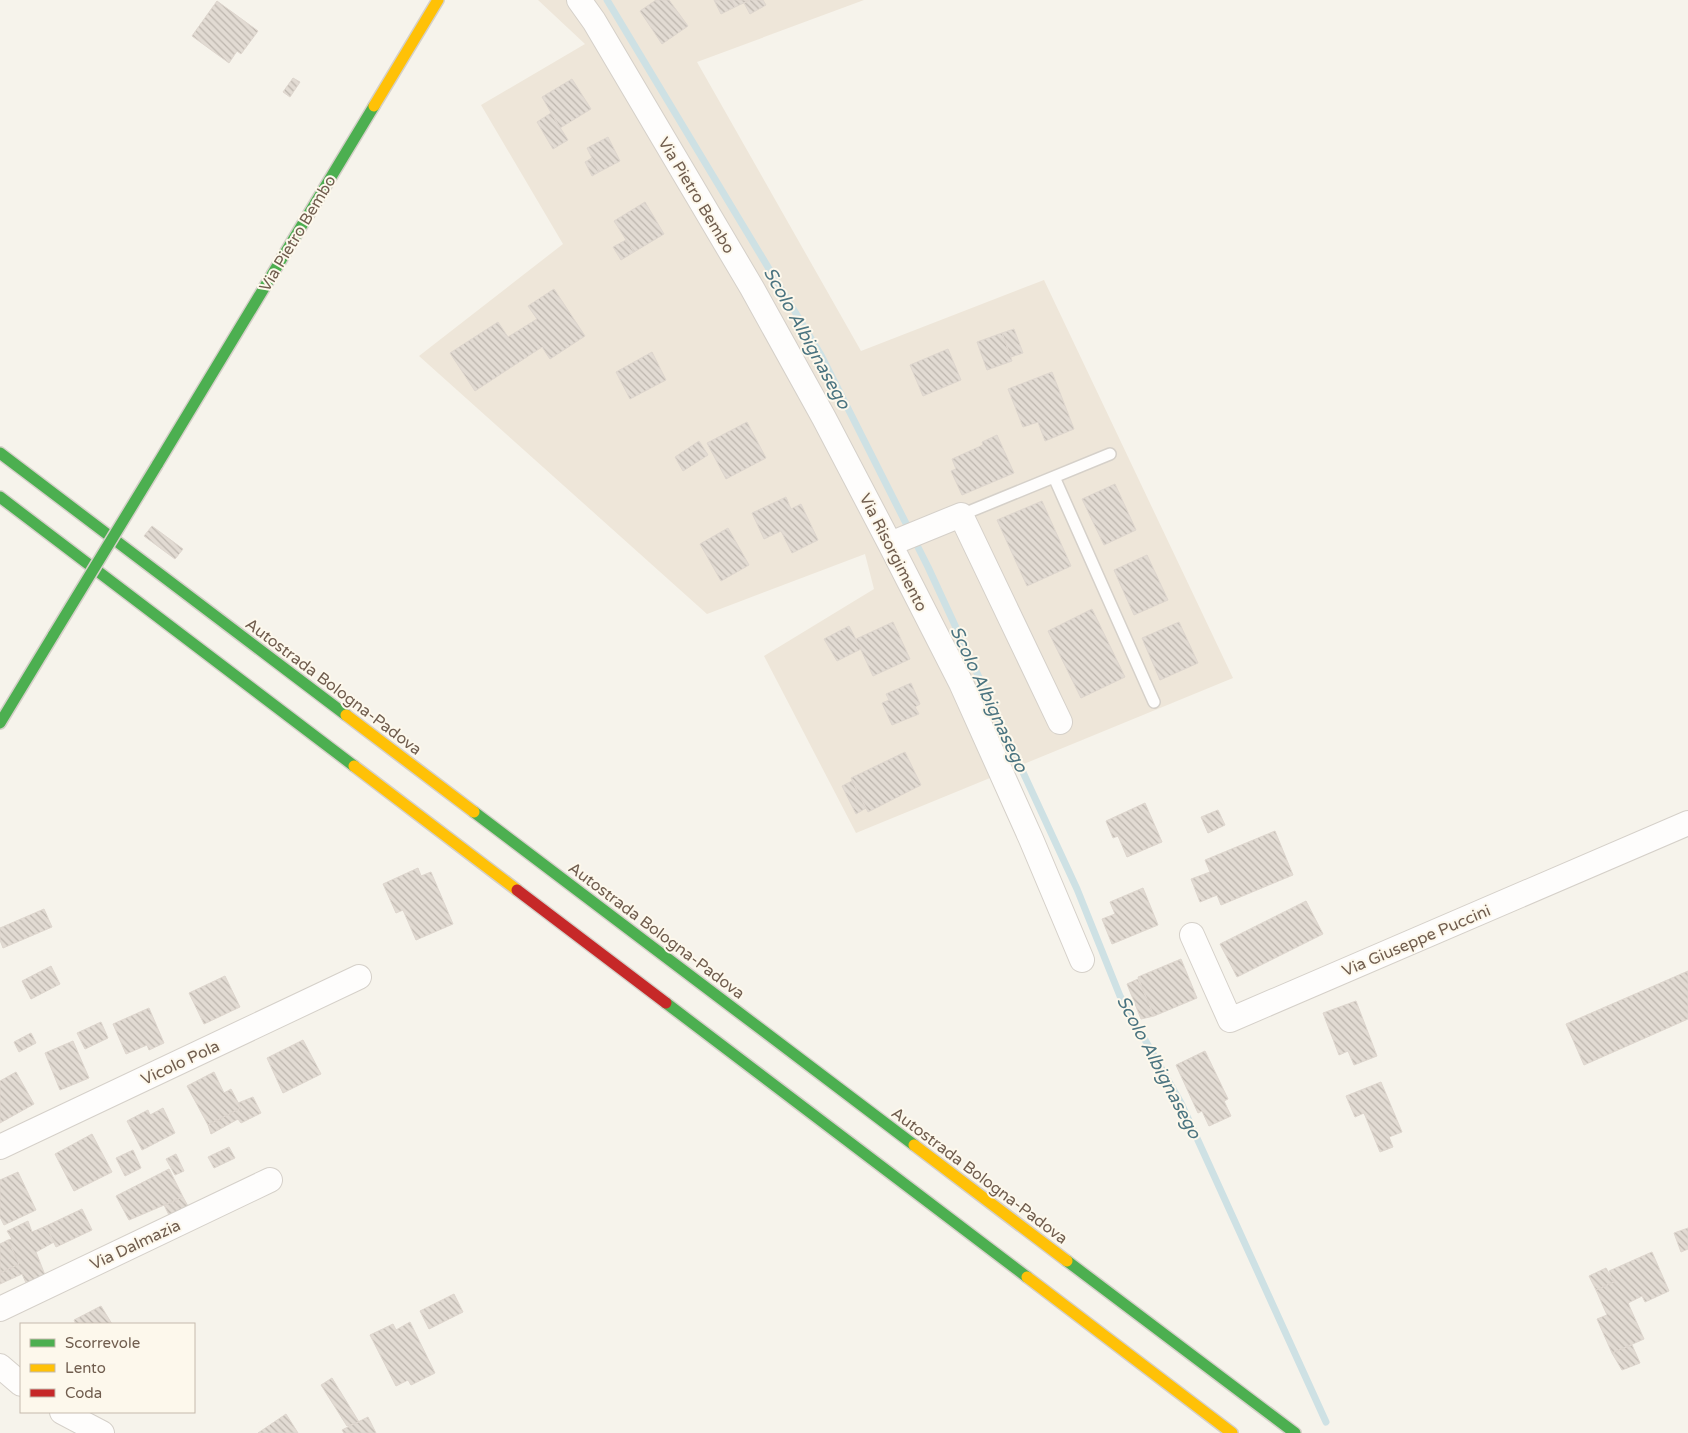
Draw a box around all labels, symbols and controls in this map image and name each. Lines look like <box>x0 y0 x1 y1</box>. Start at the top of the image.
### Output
street label: Via Pietro Bembo <box>654 134 739 257</box>
street label: Via Pietro Bembo <box>255 172 340 295</box>
water label: Scolo Albignasego <box>759 263 856 414</box>
street label: Via Risorgimento <box>855 490 931 615</box>
street label: Autostrada Bologna-Padova <box>241 614 425 760</box>
water label: Scolo Albignasego <box>945 622 1033 777</box>
street label: Autostrada Bologna-Padova <box>564 858 748 1004</box>
street label: Via Giuseppe Puccini <box>1339 901 1494 981</box>
water label: Scolo Albignasego <box>1112 992 1206 1143</box>
street label: Vicolo Pola <box>138 1036 223 1090</box>
street label: Autostrada Bologna-Padova <box>887 1103 1071 1249</box>
street label: Via Dalmazia <box>87 1215 184 1275</box>
legend <box>20 1323 195 1413</box>
text: Scorrevole <box>65 1334 140 1352</box>
text: Lento <box>65 1359 106 1377</box>
text: Coda <box>65 1384 102 1402</box>

